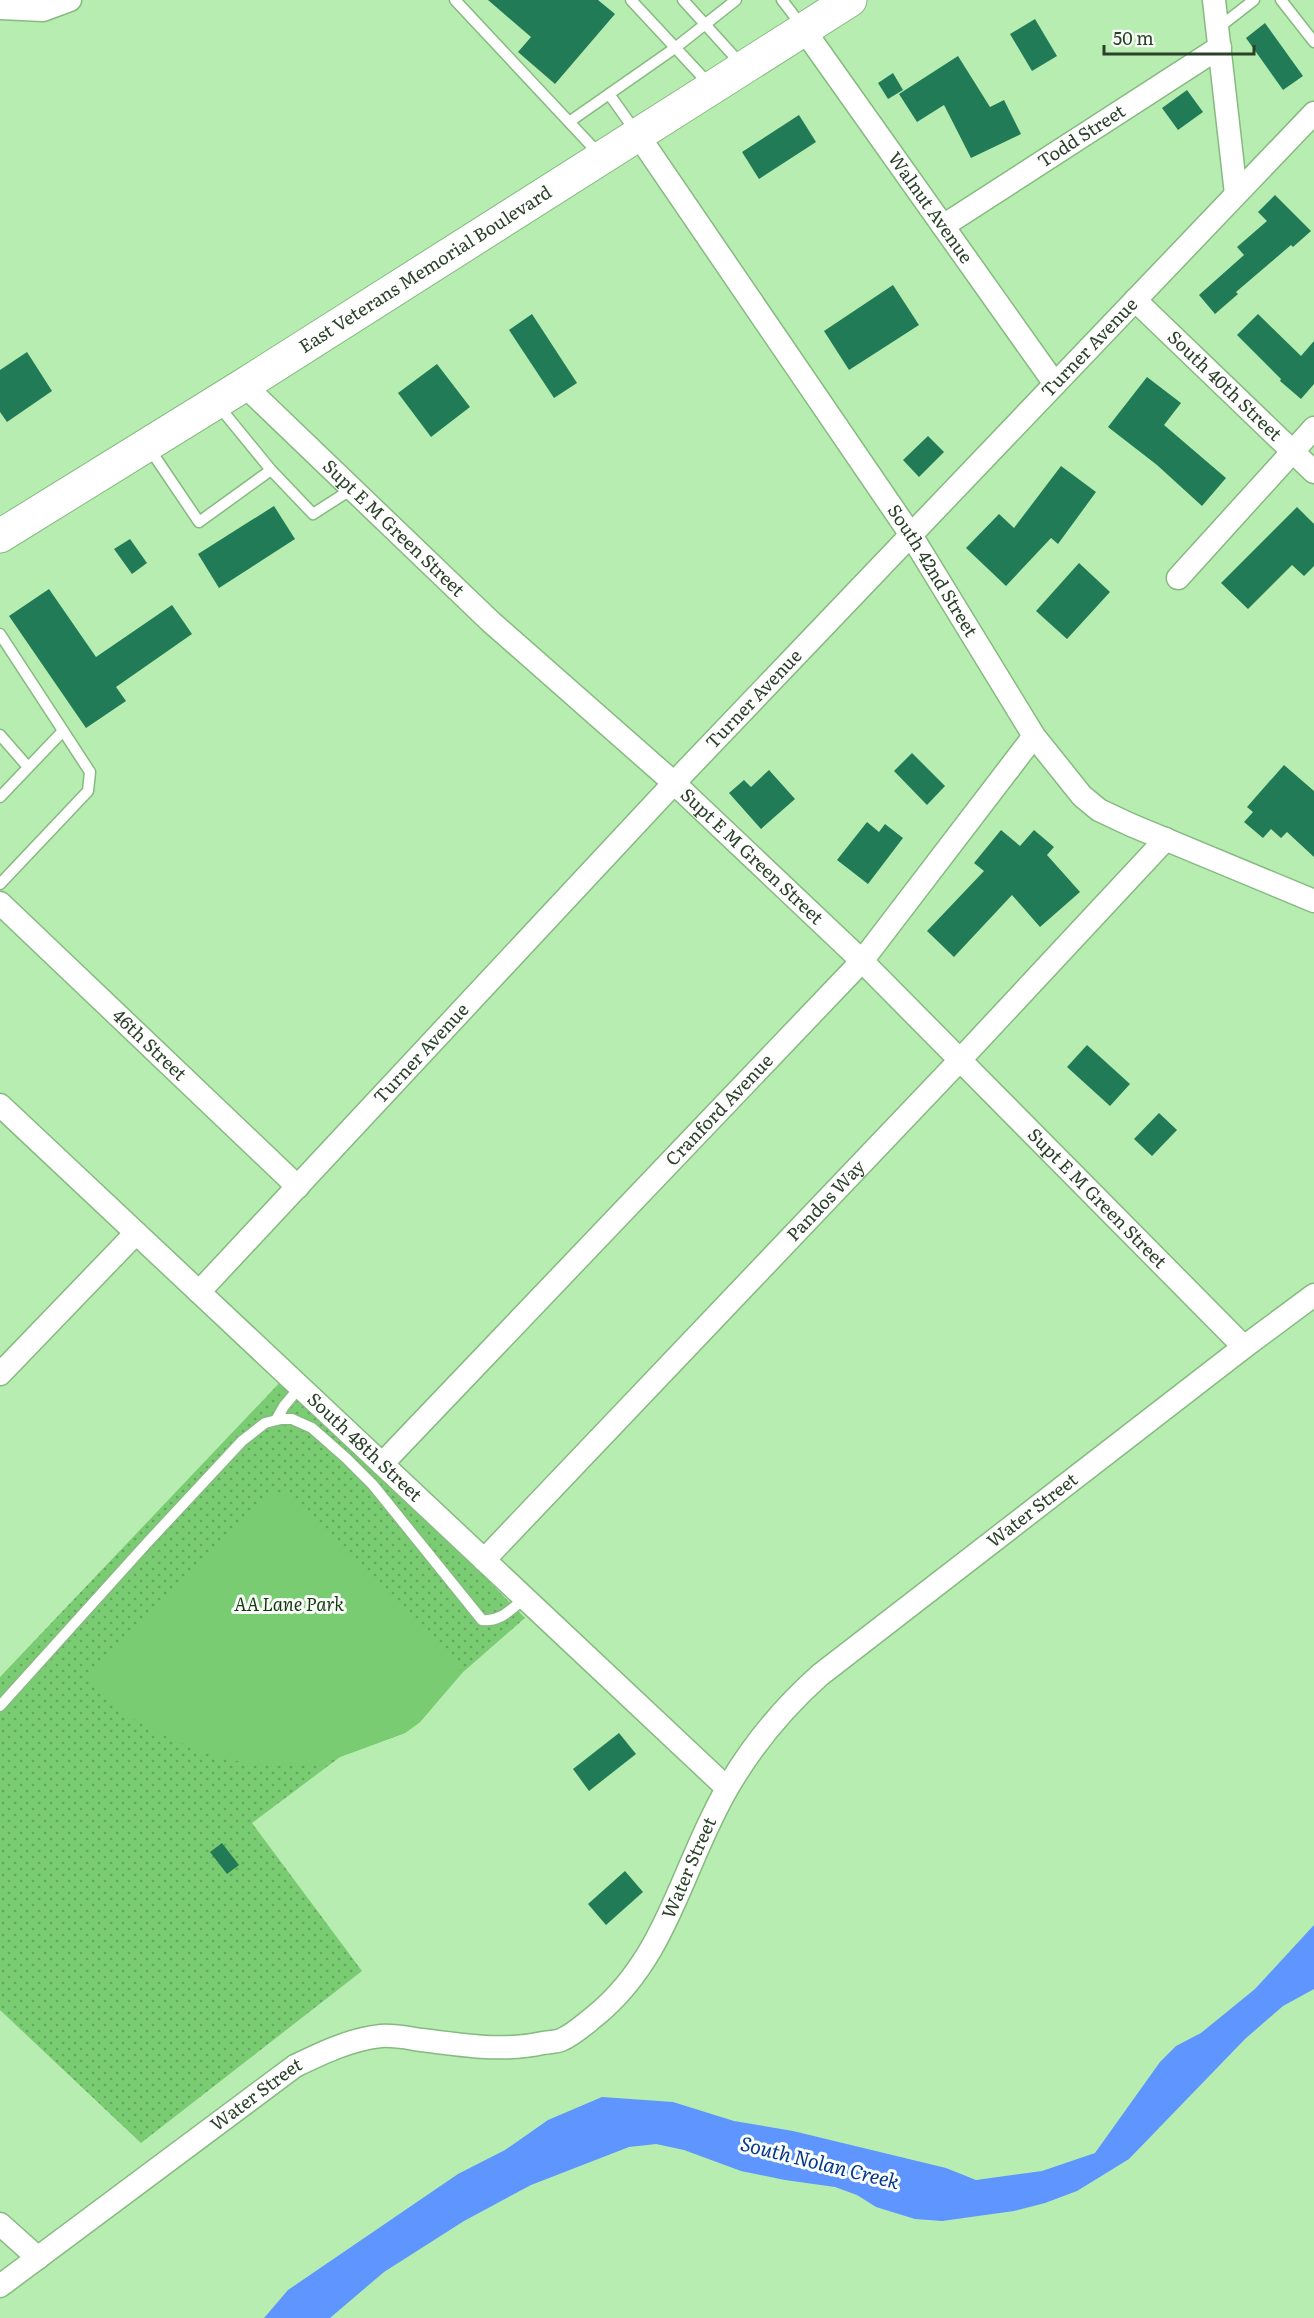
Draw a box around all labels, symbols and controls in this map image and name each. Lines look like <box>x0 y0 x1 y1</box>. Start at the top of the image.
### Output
scale bar <box>1104 18 1254 56</box>
text: 50 m <box>1113 24 1154 51</box>
street label: Todd Street <box>1032 96 1131 174</box>
street label: Walnut Avenue <box>882 146 980 268</box>
street label: East Veterans Memorial Boulevard <box>293 178 556 359</box>
street label: Turner Avenue <box>1034 291 1143 403</box>
street label: South 40th Street <box>1162 323 1289 447</box>
street label: Supt E M Green Street <box>317 452 472 603</box>
street label: South 42nd Street <box>882 498 986 642</box>
street label: Turner Avenue <box>699 642 807 754</box>
street label: Supt E M Green Street <box>675 781 831 930</box>
street label: Turner Avenue <box>366 996 474 1109</box>
street label: 46th Street <box>107 1002 194 1087</box>
street label: Cranford Avenue <box>658 1047 779 1171</box>
street label: Supt E M Green Street <box>1022 1121 1174 1274</box>
street label: Pandos Way <box>779 1152 871 1247</box>
street label: South 48th Street <box>302 1385 430 1508</box>
street label: Water Street <box>980 1465 1083 1553</box>
park label: AA Lane Park <box>234 1590 344 1617</box>
street label: Water Street <box>654 1811 722 1923</box>
street label: Water Street <box>204 2049 306 2137</box>
water label: South Nolan Creek <box>738 2127 903 2195</box>

